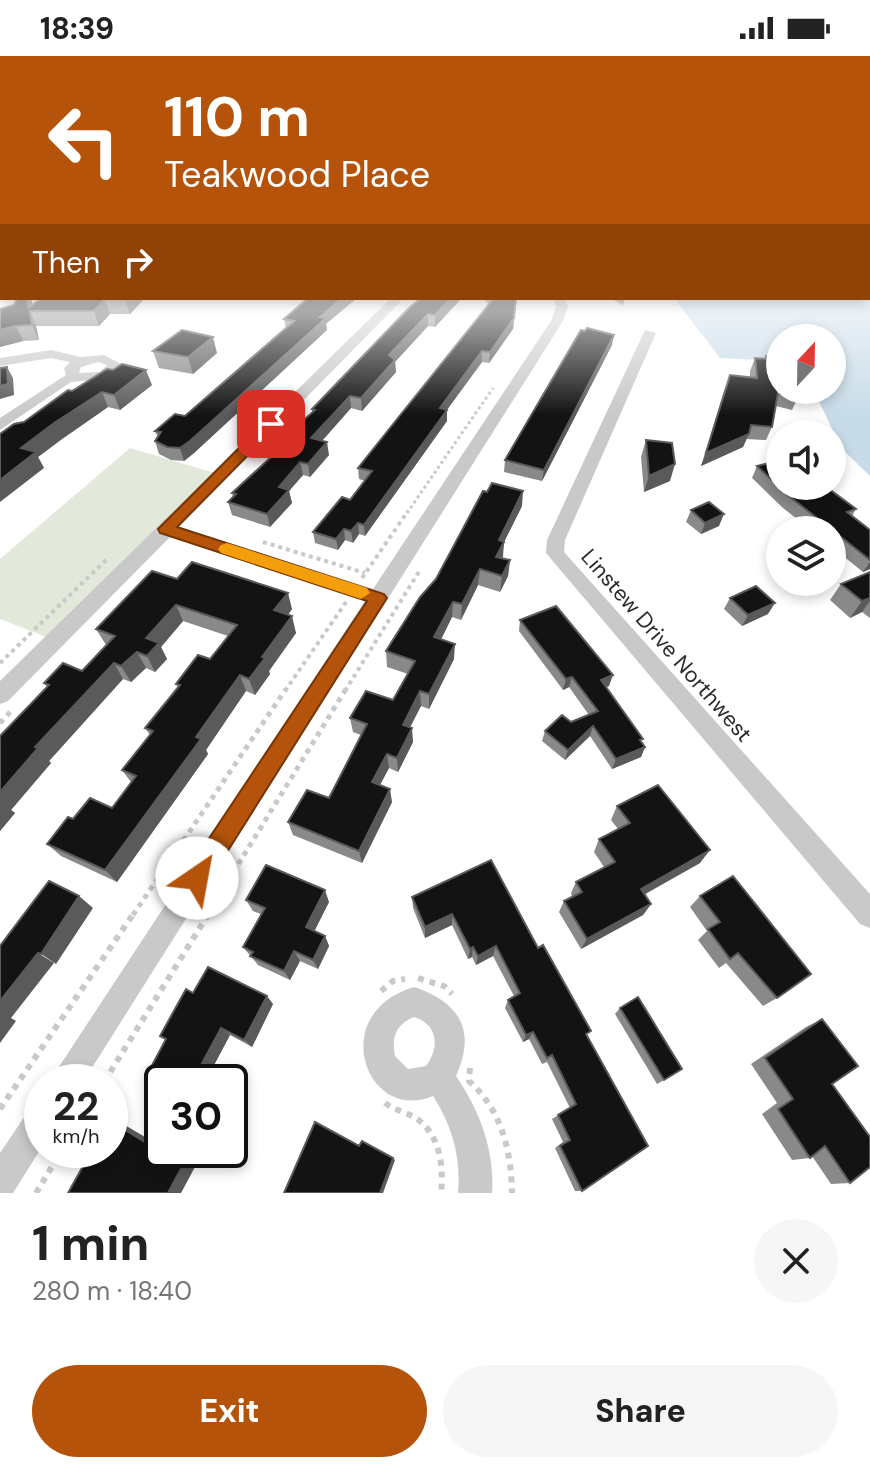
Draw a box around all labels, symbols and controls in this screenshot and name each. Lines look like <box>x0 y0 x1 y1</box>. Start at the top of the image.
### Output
text: 18:39 <box>40 9 114 48</box>
text: 110 m <box>164 80 310 153</box>
icon: left <box>32 88 136 192</box>
text: Teakwood Place <box>164 151 430 198</box>
icon: right <box>116 240 160 284</box>
text: Then <box>32 243 100 282</box>
north arrow <box>766 324 846 404</box>
map controls <box>766 324 846 596</box>
pin <box>237 390 305 458</box>
icon: arrive <box>249 402 293 446</box>
button: sound <box>766 420 846 500</box>
button: layers <box>766 516 846 596</box>
street label: Linstew Drive Northwest <box>575 543 759 748</box>
position arrow <box>155 836 239 920</box>
speed limit sign: 30 <box>144 1064 248 1168</box>
text: 22 <box>53 1080 99 1132</box>
text: km/h <box>52 1123 100 1149</box>
text: 1 min <box>32 1212 149 1275</box>
button: close <box>754 1219 838 1303</box>
text: 280 m · 18:40 <box>32 1274 192 1308</box>
button: Exit <box>32 1365 427 1457</box>
button: Share <box>443 1365 838 1457</box>

